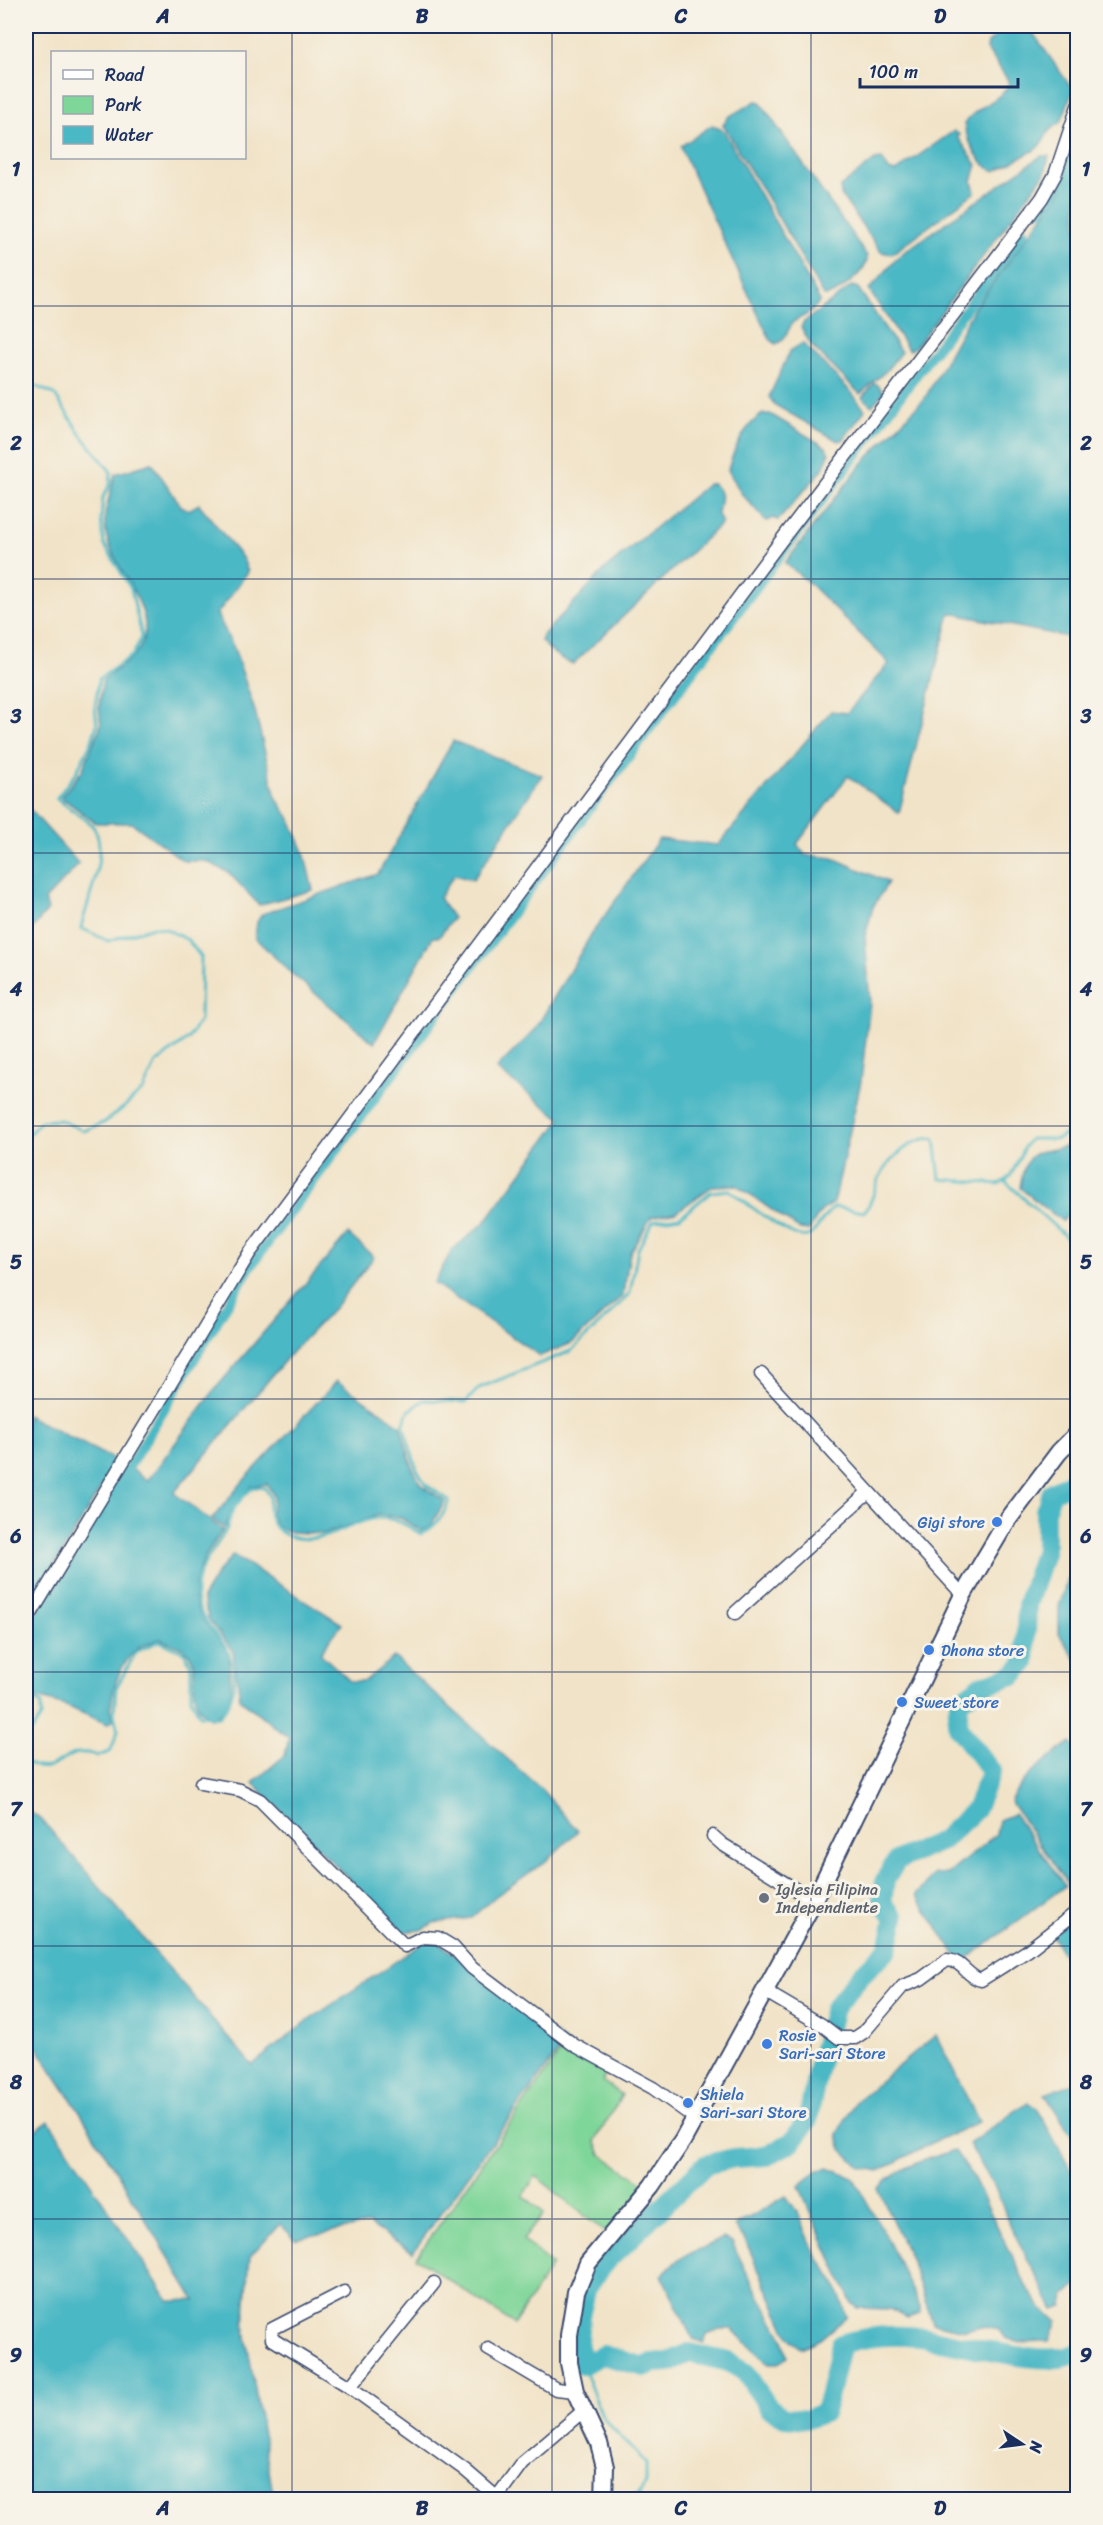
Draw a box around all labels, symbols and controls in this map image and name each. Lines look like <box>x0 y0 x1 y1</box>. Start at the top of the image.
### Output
text: A <box>155 0 170 34</box>
text: B <box>416 0 429 34</box>
text: C <box>674 0 688 34</box>
text: D <box>934 0 947 34</box>
legend <box>51 51 246 159</box>
scale bar <box>860 51 1018 89</box>
text: 100 m <box>869 56 918 88</box>
text: Road <box>105 59 145 91</box>
text: Park <box>105 89 142 121</box>
text: Water <box>105 119 154 151</box>
text: 1 <box>12 152 21 187</box>
text: 1 <box>1082 152 1091 187</box>
text: 2 <box>9 426 22 461</box>
text: 2 <box>1079 426 1092 461</box>
text: 3 <box>10 699 22 734</box>
text: 3 <box>1080 699 1092 734</box>
text: 4 <box>9 972 23 1007</box>
text: 4 <box>1079 972 1093 1007</box>
text: 5 <box>10 1245 22 1280</box>
text: 5 <box>1080 1245 1092 1280</box>
place label: Gigi store <box>917 1508 985 1537</box>
marker: Gigi store <box>990 1515 1004 1529</box>
text: 6 <box>9 1519 22 1554</box>
text: 6 <box>1079 1519 1092 1554</box>
place label: Dhona store <box>941 1636 1024 1665</box>
marker: Dhona store <box>922 1643 936 1657</box>
place label: Sweet store <box>914 1688 999 1717</box>
marker: Sweet store <box>895 1695 909 1709</box>
text: 7 <box>10 1792 23 1827</box>
text: 7 <box>1080 1792 1093 1827</box>
place label: Iglesia Filipina Independiente <box>775 1875 878 1922</box>
marker: Iglesia Filipina Independiente <box>757 1891 771 1905</box>
place label: Rosie Sari-sari Store <box>779 2021 886 2068</box>
marker: Rosie Sari-sari Store <box>760 2037 774 2051</box>
text: 8 <box>9 2065 23 2100</box>
text: 8 <box>1079 2065 1093 2100</box>
place label: Shiela Sari-sari Store <box>700 2080 807 2127</box>
marker: Shiela Sari-sari Store <box>681 2096 695 2110</box>
text: 9 <box>10 2338 22 2373</box>
text: 9 <box>1080 2338 1092 2373</box>
north arrow <box>992 2414 1052 2474</box>
text: N <box>1021 2438 1052 2457</box>
text: A <box>155 2491 170 2525</box>
text: B <box>416 2491 429 2525</box>
text: C <box>674 2491 688 2525</box>
text: D <box>934 2491 947 2525</box>

